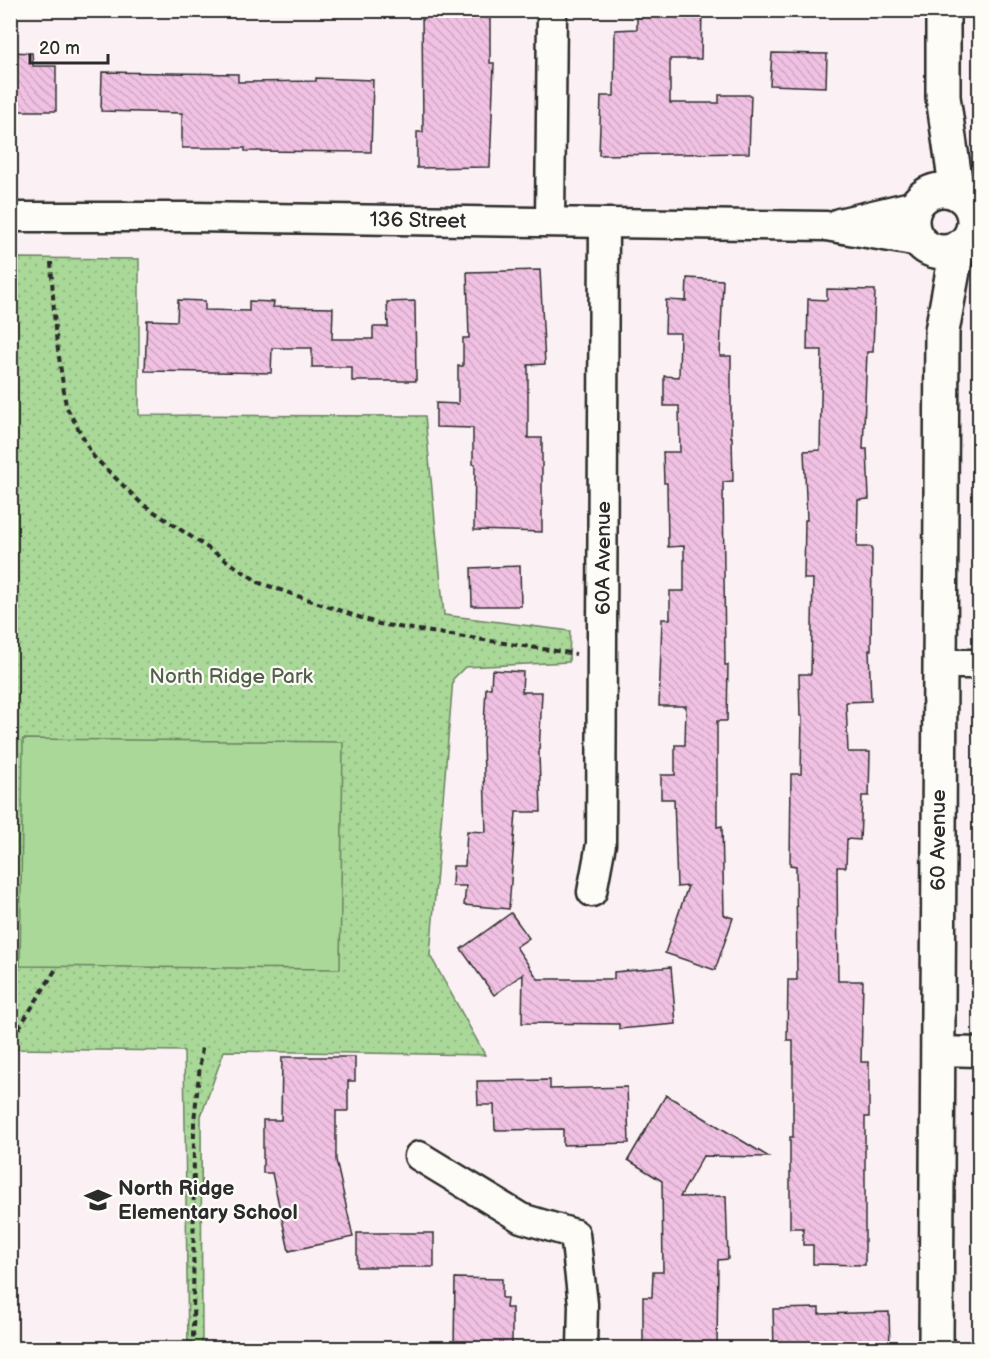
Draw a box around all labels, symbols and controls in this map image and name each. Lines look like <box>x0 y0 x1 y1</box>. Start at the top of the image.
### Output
scale bar <box>30 27 108 65</box>
text: 20 m <box>39 38 80 59</box>
street label: 136 Street <box>369 207 467 234</box>
street label: 60A Avenue <box>591 501 616 615</box>
park label: North Ridge Park <box>149 664 313 689</box>
street label: 60 Avenue <box>926 789 951 891</box>
place label: North Ridge Elementary School <box>118 1176 298 1225</box>
school or university icon: North Ridge Elementary School <box>83 1185 113 1215</box>

